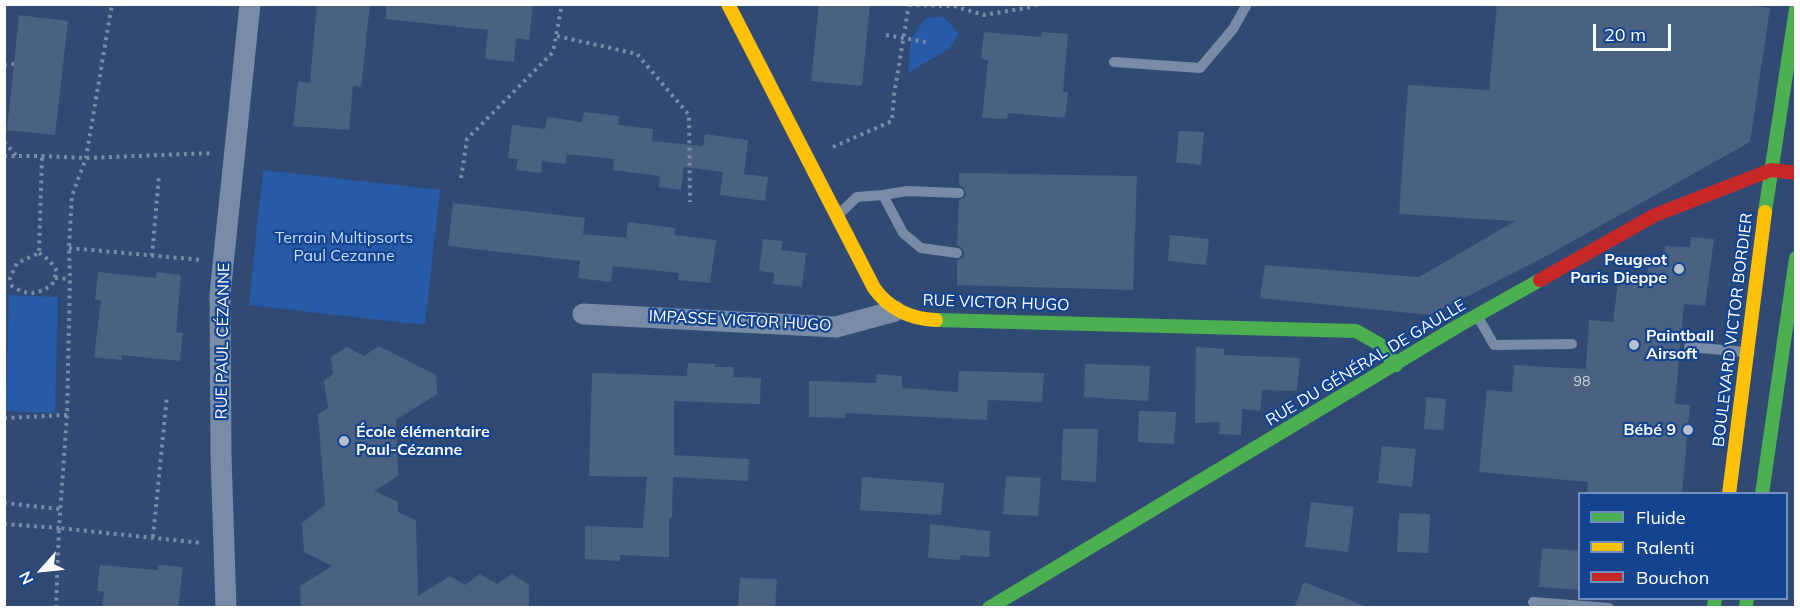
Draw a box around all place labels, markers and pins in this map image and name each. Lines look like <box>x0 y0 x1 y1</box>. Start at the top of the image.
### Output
place label: Peugeot Paris Dieppe <box>1570 250 1667 288</box>
marker: Peugeot Paris Dieppe <box>1672 262 1686 276</box>
place label: Paintball Airsoft <box>1646 326 1714 364</box>
marker: Paintball Airsoft <box>1627 338 1641 352</box>
place label: Bébé 9 <box>1624 420 1676 440</box>
place label: École élémentaire Paul-Cézanne <box>356 422 490 460</box>
marker: Bébé 9 <box>1681 423 1695 437</box>
marker: École élémentaire Paul-Cézanne <box>337 434 351 448</box>

